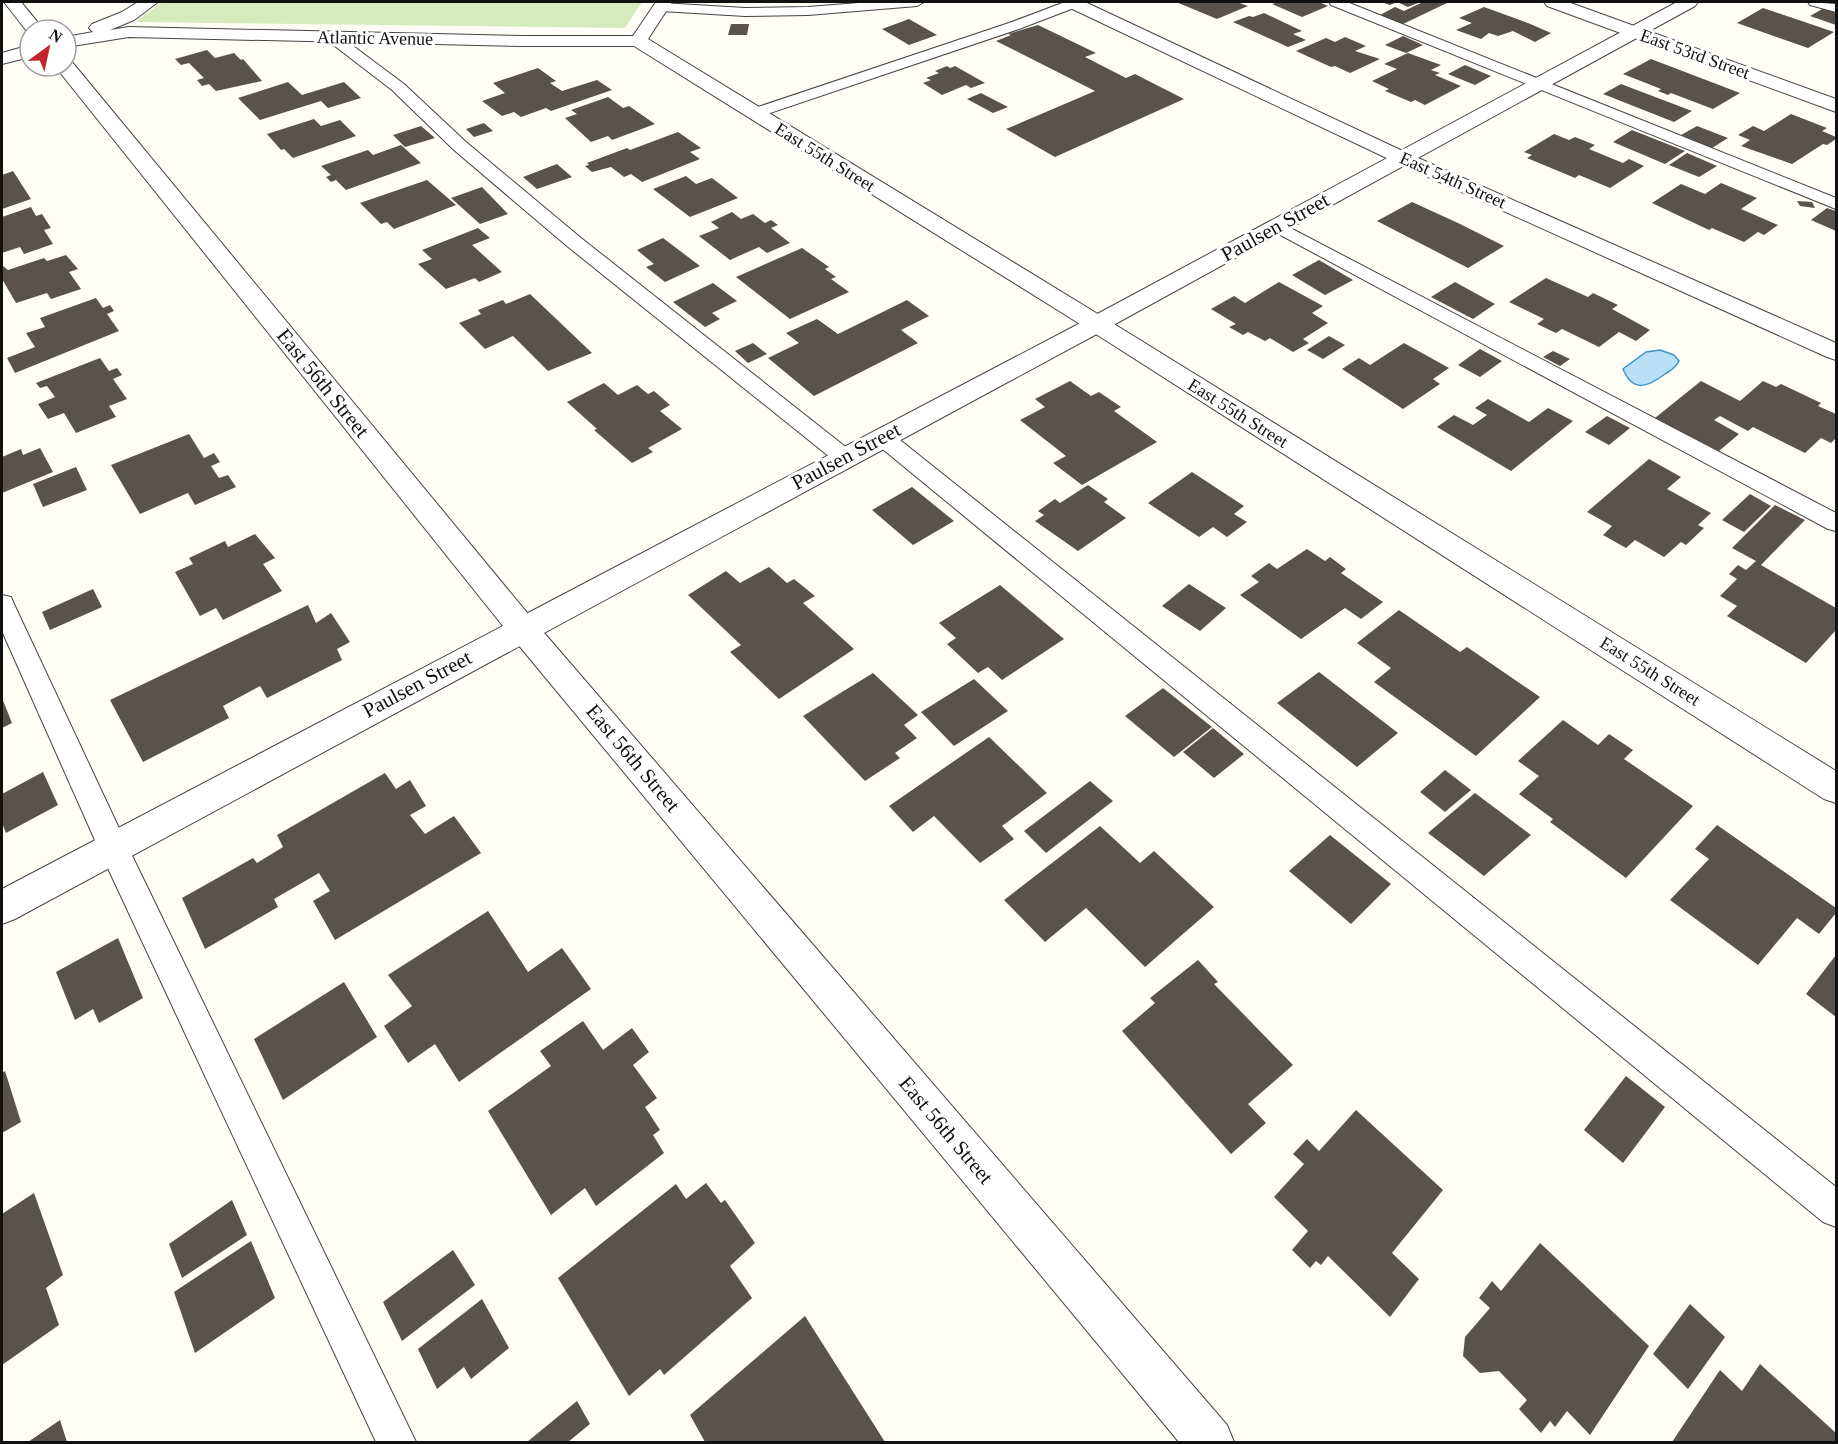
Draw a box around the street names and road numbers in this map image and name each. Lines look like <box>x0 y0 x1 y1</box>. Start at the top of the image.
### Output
street label: East 53rd Street <box>1638 25 1752 83</box>
street label: Atlantic Avenue <box>317 27 433 49</box>
street label: East 55th Street <box>771 118 879 196</box>
street label: East 54th Street <box>1397 148 1509 212</box>
street label: Paulsen Street <box>1217 187 1333 266</box>
street label: East 56th Street <box>272 324 374 442</box>
street label: East 55th Street <box>1184 374 1292 452</box>
street label: Paulsen Street <box>788 417 905 495</box>
street label: East 55th Street <box>1596 632 1704 710</box>
street label: Paulsen Street <box>359 645 476 723</box>
street label: East 56th Street <box>581 699 685 817</box>
street label: East 56th Street <box>894 1071 998 1189</box>

